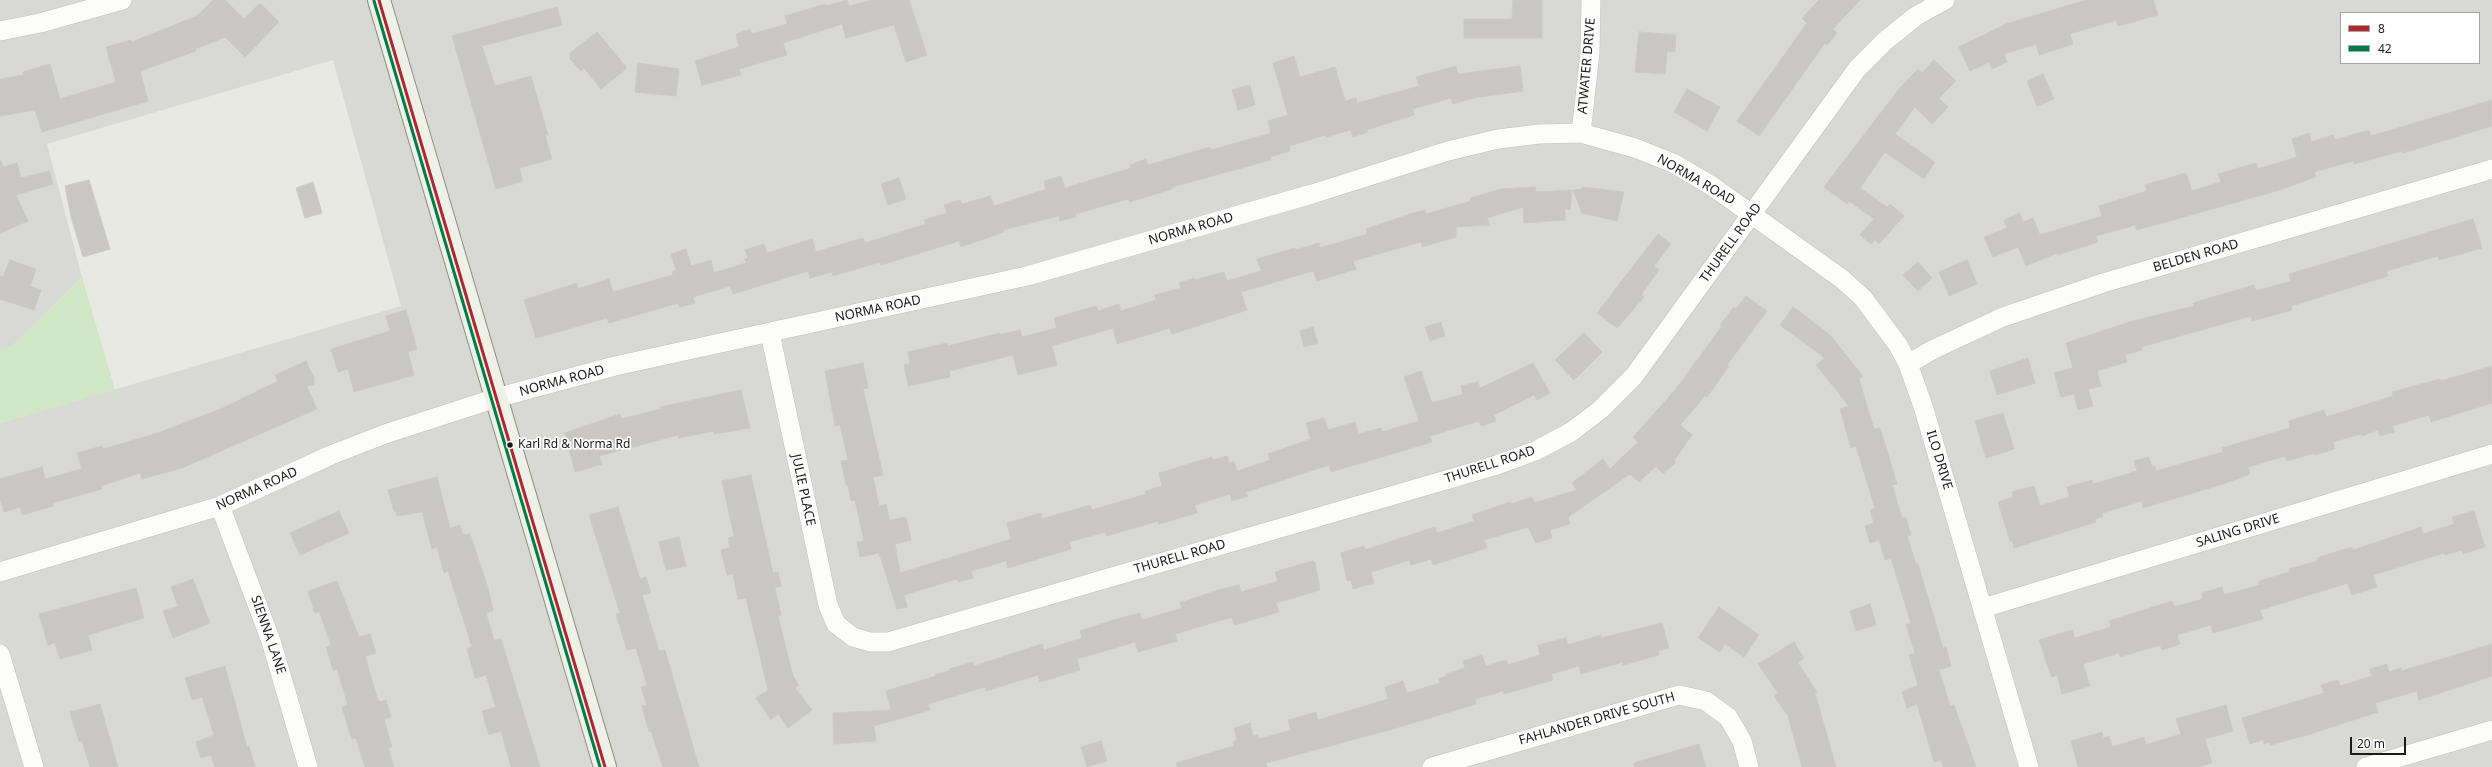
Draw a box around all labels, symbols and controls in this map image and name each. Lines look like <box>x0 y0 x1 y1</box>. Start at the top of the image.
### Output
legend <box>2340 12 2480 64</box>
street label: ATWATER DRIVE <box>1575 17 1599 115</box>
text: 8 <box>2378 20 2385 37</box>
text: 42 <box>2378 40 2392 57</box>
street label: NORMA ROAD <box>1654 151 1738 209</box>
street label: THURELL ROAD <box>1697 200 1765 286</box>
street label: NORMA ROAD <box>1147 209 1235 249</box>
street label: BELDEN ROAD <box>2151 236 2241 276</box>
street label: NORMA ROAD <box>834 292 922 326</box>
street label: NORMA ROAD <box>518 362 606 400</box>
street label: ILO DRIVE <box>1923 428 1955 492</box>
place label: Karl Rd & Norma Rd <box>518 438 630 452</box>
marker: Karl Rd & Norma Rd <box>505 440 515 450</box>
street label: THURELL ROAD <box>1443 443 1537 487</box>
street label: JULIE PLACE <box>788 453 818 527</box>
street label: NORMA ROAD <box>214 464 300 514</box>
street label: SALING DRIVE <box>2194 511 2282 551</box>
street label: THURELL ROAD <box>1132 536 1228 578</box>
street label: SIENNA LANE <box>247 593 289 677</box>
street label: FAHLANDER DRIVE SOUTH <box>1517 689 1677 749</box>
scale bar <box>2352 729 2408 755</box>
text: 20 m <box>2357 735 2385 752</box>

